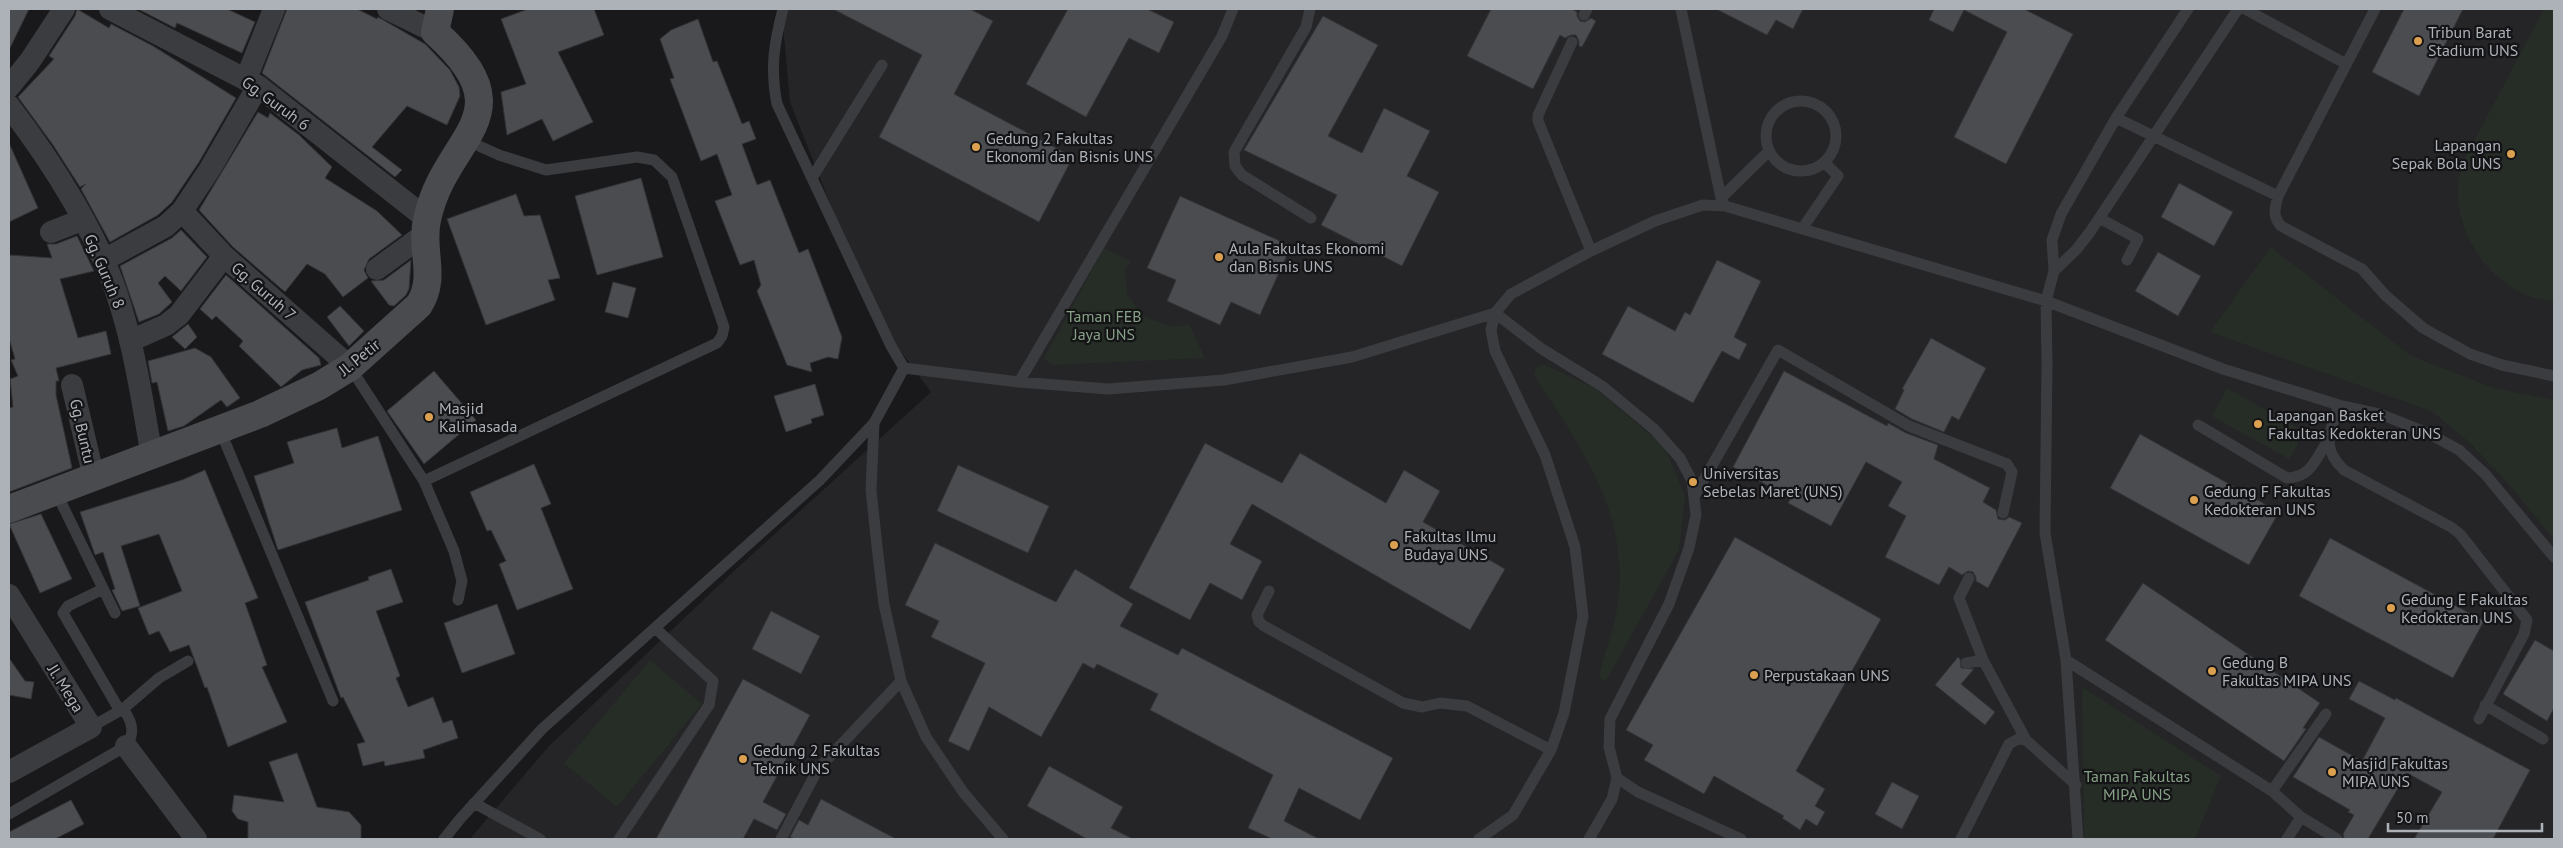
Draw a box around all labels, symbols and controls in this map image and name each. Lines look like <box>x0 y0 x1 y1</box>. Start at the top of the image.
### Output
place label: Tribun Barat Stadium UNS <box>2428 22 2518 60</box>
marker: Tribun Barat Stadium UNS <box>2412 35 2424 47</box>
street label: Gg. Guruh 6 <box>238 72 314 134</box>
place label: Gedung 2 Fakultas Ekonomi dan Bisnis UNS <box>986 128 1153 166</box>
place label: Lapangan Sepak Bola UNS <box>2392 135 2501 173</box>
marker: Gedung 2 Fakultas Ekonomi dan Bisnis UNS <box>970 141 982 153</box>
marker: Lapangan Sepak Bola UNS <box>2505 148 2517 160</box>
street label: Gg. Guruh 8 <box>80 231 130 311</box>
place label: Aula Fakultas Ekonomi dan Bisnis UNS <box>1229 238 1385 276</box>
marker: Aula Fakultas Ekonomi dan Bisnis UNS <box>1213 251 1225 263</box>
street label: Gg. Guruh 7 <box>228 258 300 324</box>
park label: Taman FEB Jaya UNS <box>1066 306 1142 344</box>
street label: Jl. Petir <box>333 334 384 380</box>
street label: Gg. Buntu <box>66 397 100 465</box>
place label: Masjid Kalimasada <box>439 398 517 436</box>
place label: Lapangan Basket Fakultas Kedokteran UNS <box>2268 405 2441 443</box>
marker: Masjid Kalimasada <box>423 411 435 423</box>
marker: Lapangan Basket Fakultas Kedokteran UNS <box>2252 418 2264 430</box>
place label: Universitas Sebelas Maret (UNS) <box>1703 463 1843 501</box>
marker: Universitas Sebelas Maret (UNS) <box>1687 476 1699 488</box>
place label: Gedung F Fakultas Kedokteran UNS <box>2204 481 2331 519</box>
marker: Gedung F Fakultas Kedokteran UNS <box>2188 494 2200 506</box>
place label: Fakultas Ilmu Budaya UNS <box>1404 526 1496 564</box>
marker: Fakultas Ilmu Budaya UNS <box>1388 539 1400 551</box>
place label: Gedung E Fakultas Kedokteran UNS <box>2401 589 2528 627</box>
marker: Gedung E Fakultas Kedokteran UNS <box>2385 602 2397 614</box>
place label: Gedung B Fakultas MIPA UNS <box>2222 652 2351 690</box>
street label: Jl. Mega <box>43 659 89 716</box>
place label: Perpustakaan UNS <box>1764 665 1890 685</box>
marker: Gedung B Fakultas MIPA UNS <box>2206 665 2218 677</box>
marker: Perpustakaan UNS <box>1748 669 1760 681</box>
place label: Gedung 2 Fakultas Teknik UNS <box>753 740 880 778</box>
marker: Gedung 2 Fakultas Teknik UNS <box>737 753 749 765</box>
place label: Masjid Fakultas MIPA UNS <box>2342 753 2448 791</box>
park label: Taman Fakultas MIPA UNS <box>2084 766 2190 804</box>
marker: Masjid Fakultas MIPA UNS <box>2326 766 2338 778</box>
scale bar <box>2388 800 2542 832</box>
text: 50 m <box>2396 808 2429 827</box>

